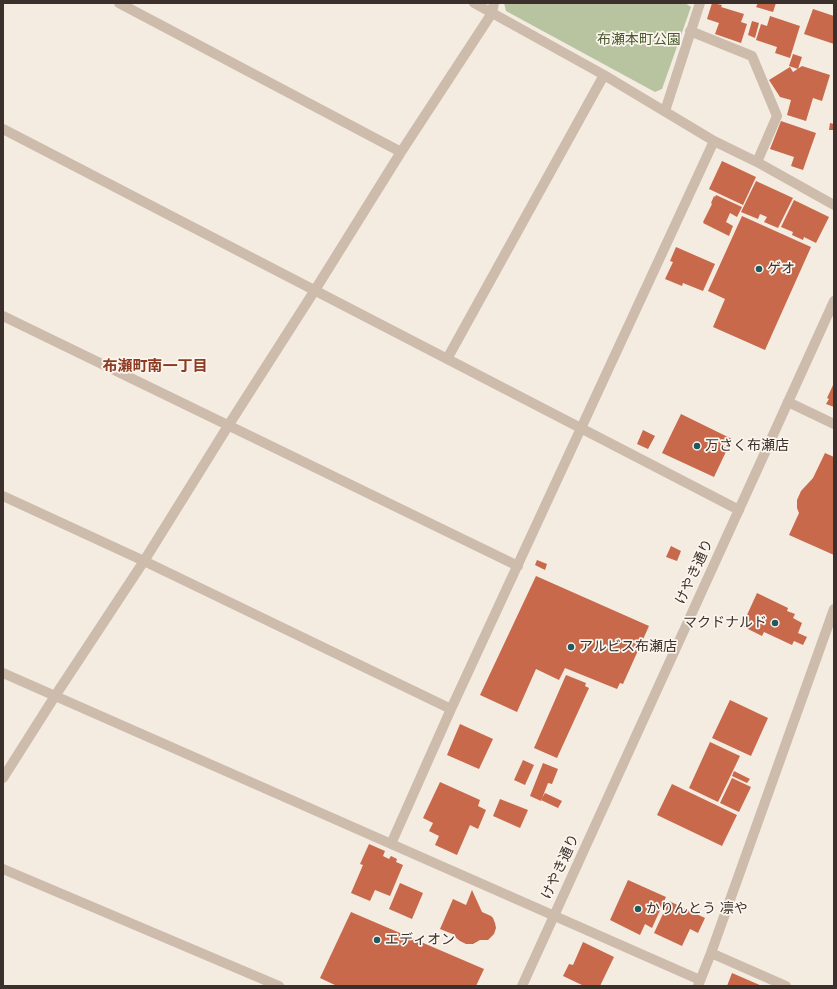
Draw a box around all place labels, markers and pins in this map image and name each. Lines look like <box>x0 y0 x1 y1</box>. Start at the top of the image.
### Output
place label: ゲオ <box>767 261 795 277</box>
marker: ゲオ <box>754 264 764 274</box>
place label: 万さく布瀬店 <box>705 438 789 454</box>
marker: 万さく布瀬店 <box>692 441 702 451</box>
place label: マクドナルド <box>683 615 767 631</box>
marker: マクドナルド <box>770 618 780 628</box>
place label: アルビス布瀬店 <box>579 639 677 655</box>
marker: アルビス布瀬店 <box>566 642 576 652</box>
place label: かりんとう 凛や <box>646 901 748 917</box>
marker: かりんとう 凛や <box>633 904 643 914</box>
place label: エディオン <box>385 932 455 948</box>
marker: エディオン <box>372 935 382 945</box>

